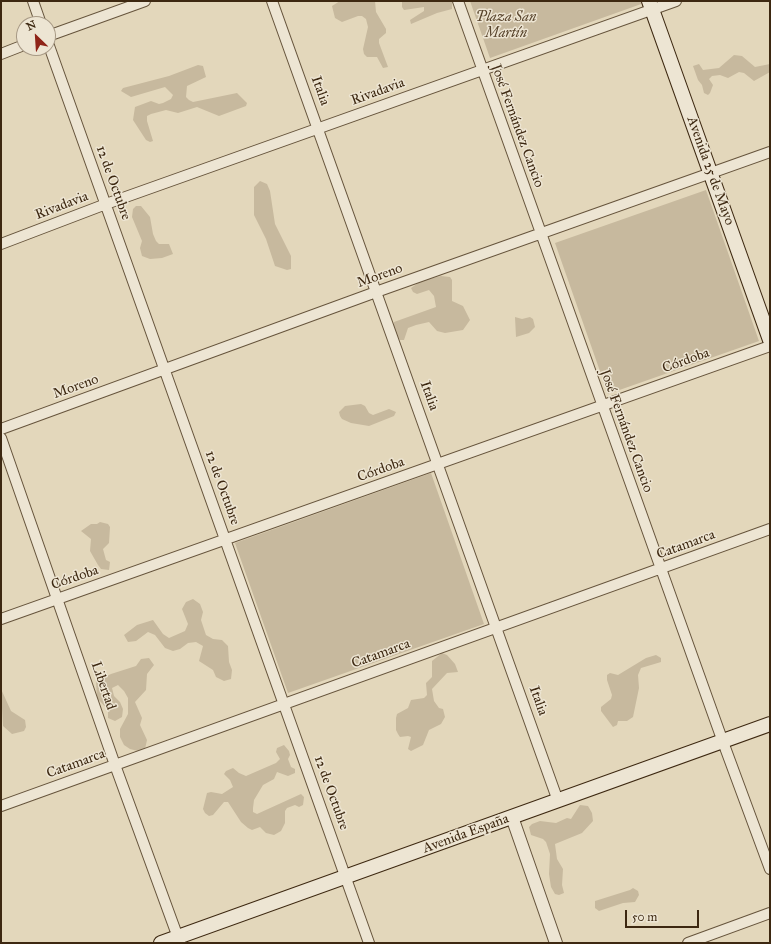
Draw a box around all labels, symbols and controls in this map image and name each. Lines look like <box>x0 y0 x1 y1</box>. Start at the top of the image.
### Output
park label: Plaza San Martín <box>476 10 536 42</box>
north arrow <box>16 16 56 56</box>
text: N <box>24 18 38 33</box>
street label: José Fernández Cancio <box>487 62 547 190</box>
street label: Italia <box>307 74 333 108</box>
street label: Rivadavia <box>349 75 407 109</box>
street label: Avenida 25 de Mayo <box>683 114 737 228</box>
street label: 12 de Octubre <box>92 143 134 223</box>
street label: Rivadavia <box>33 188 91 224</box>
street label: Moreno <box>355 260 405 292</box>
street label: Córdoba <box>660 345 712 377</box>
street label: José Fernández Cancio <box>596 367 656 495</box>
street label: Moreno <box>51 371 101 403</box>
street label: Italia <box>416 379 442 413</box>
street label: 12 de Octubre <box>201 448 243 528</box>
street label: Córdoba <box>355 454 407 486</box>
street label: Catamarca <box>654 527 718 563</box>
street label: Córdoba <box>49 562 101 594</box>
street label: Catamarca <box>349 636 413 672</box>
street label: Libertad <box>87 660 119 712</box>
street label: Italia <box>525 684 551 718</box>
street label: Catamarca <box>44 746 108 782</box>
street label: 12 de Octubre <box>310 753 352 833</box>
street label: Avenida España <box>421 811 511 857</box>
scale bar <box>627 902 701 928</box>
text: 50 m <box>632 910 657 924</box>

